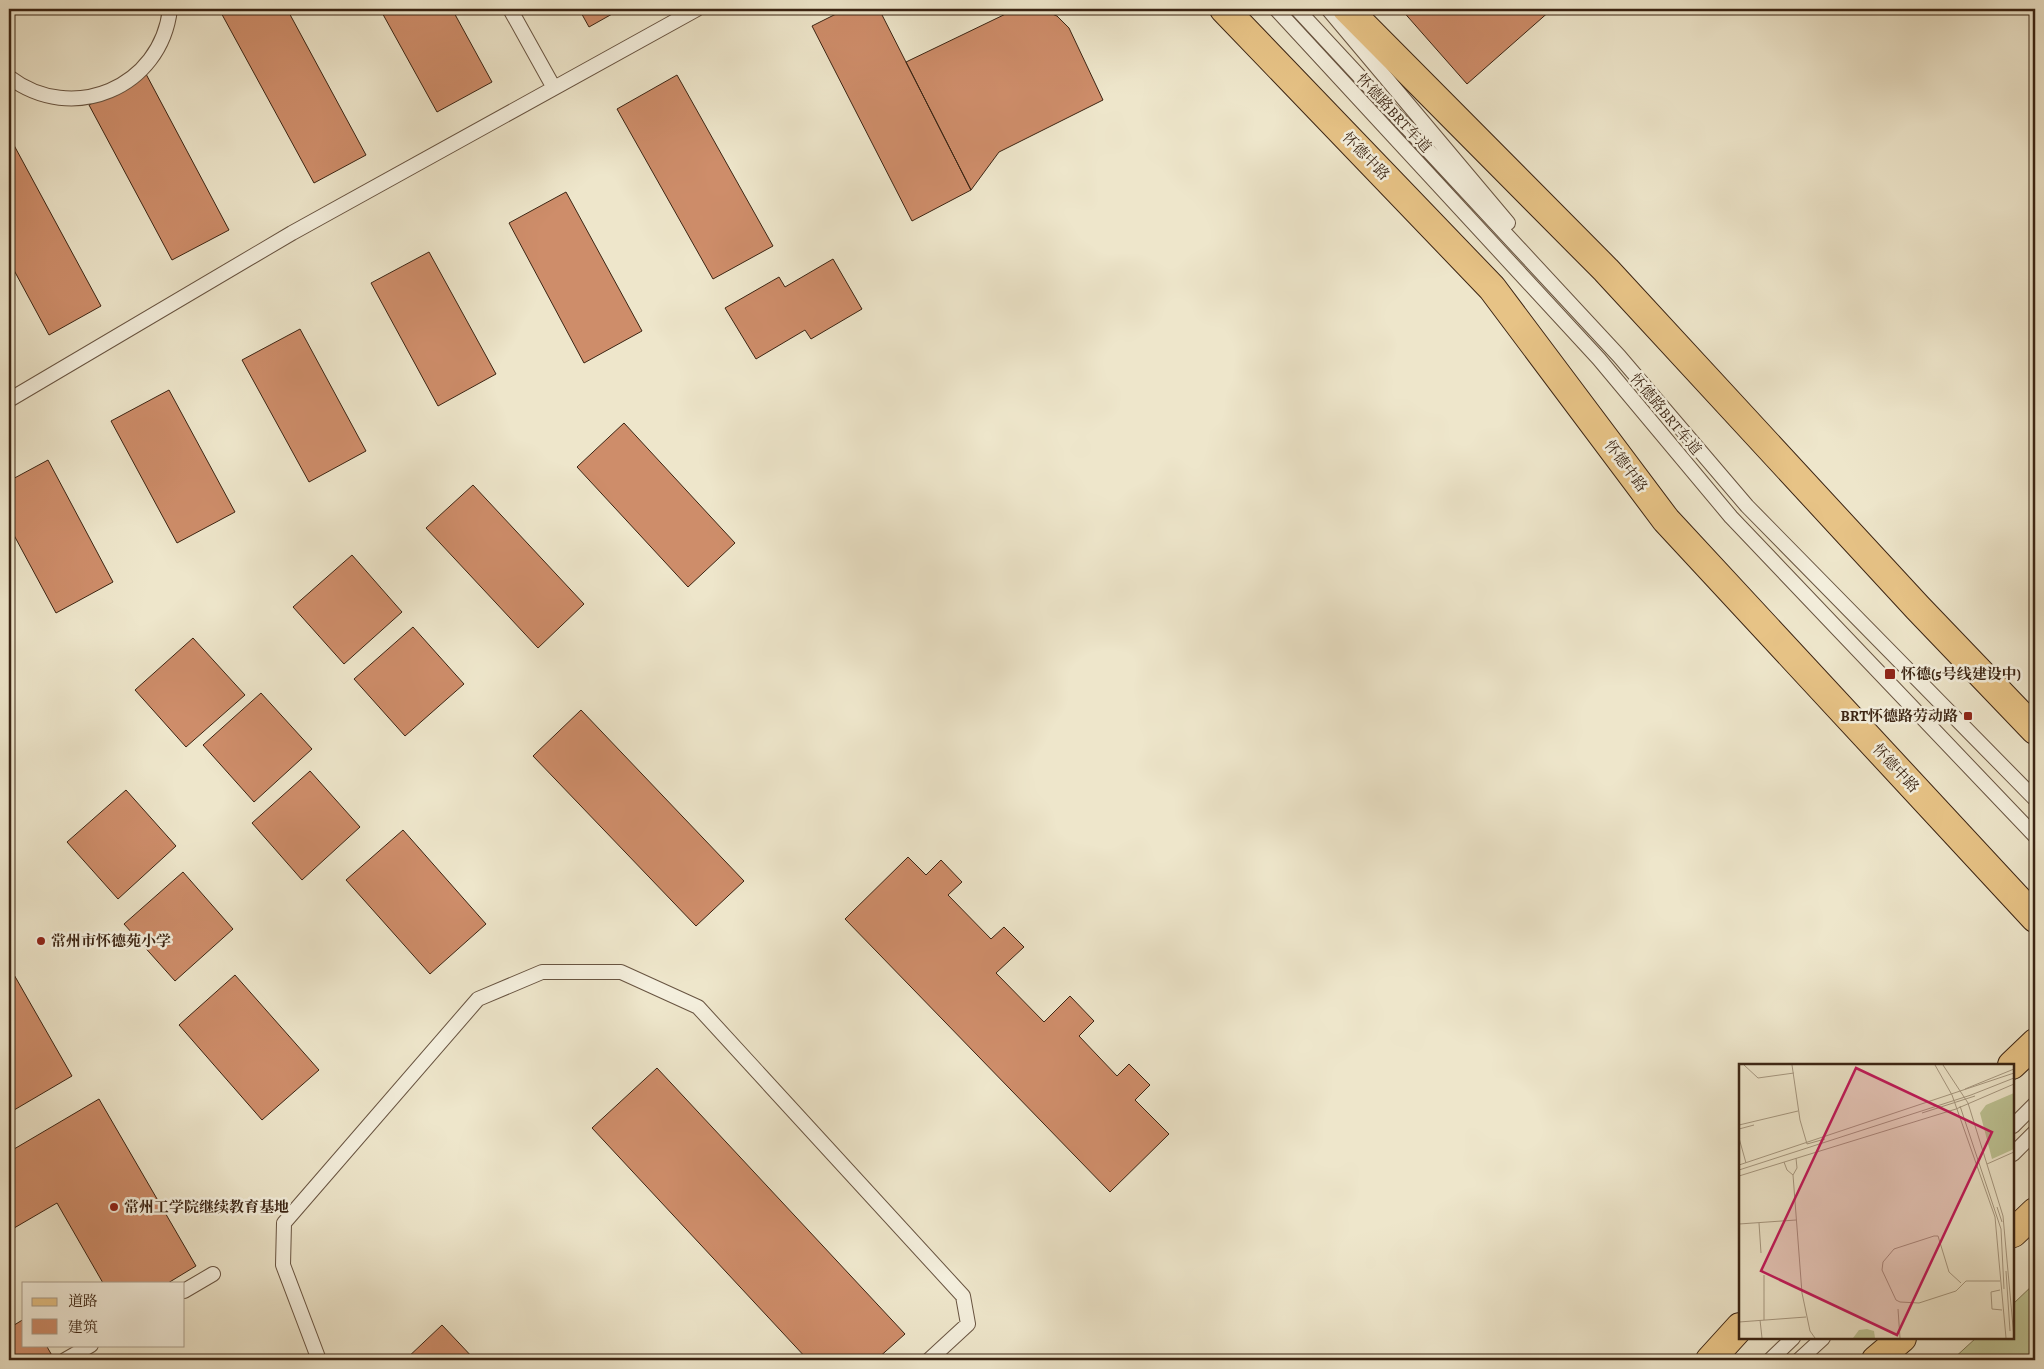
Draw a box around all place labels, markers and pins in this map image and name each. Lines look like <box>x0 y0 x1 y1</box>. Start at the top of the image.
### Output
place label: 怀德(5号线建设中) <box>1901 664 2021 684</box>
marker: 怀德(5号线建设中) <box>1883 667 1897 681</box>
place label: BRT怀德路劳动路 <box>1840 706 1958 726</box>
marker: BRT怀德路劳动路 <box>1962 710 1974 722</box>
place label: 常州市怀德苑小学 <box>51 931 171 951</box>
marker: 常州市怀德苑小学 <box>35 935 47 947</box>
place label: 常州工学院继续教育基地 <box>124 1197 289 1217</box>
marker: 常州工学院继续教育基地 <box>108 1201 120 1213</box>

